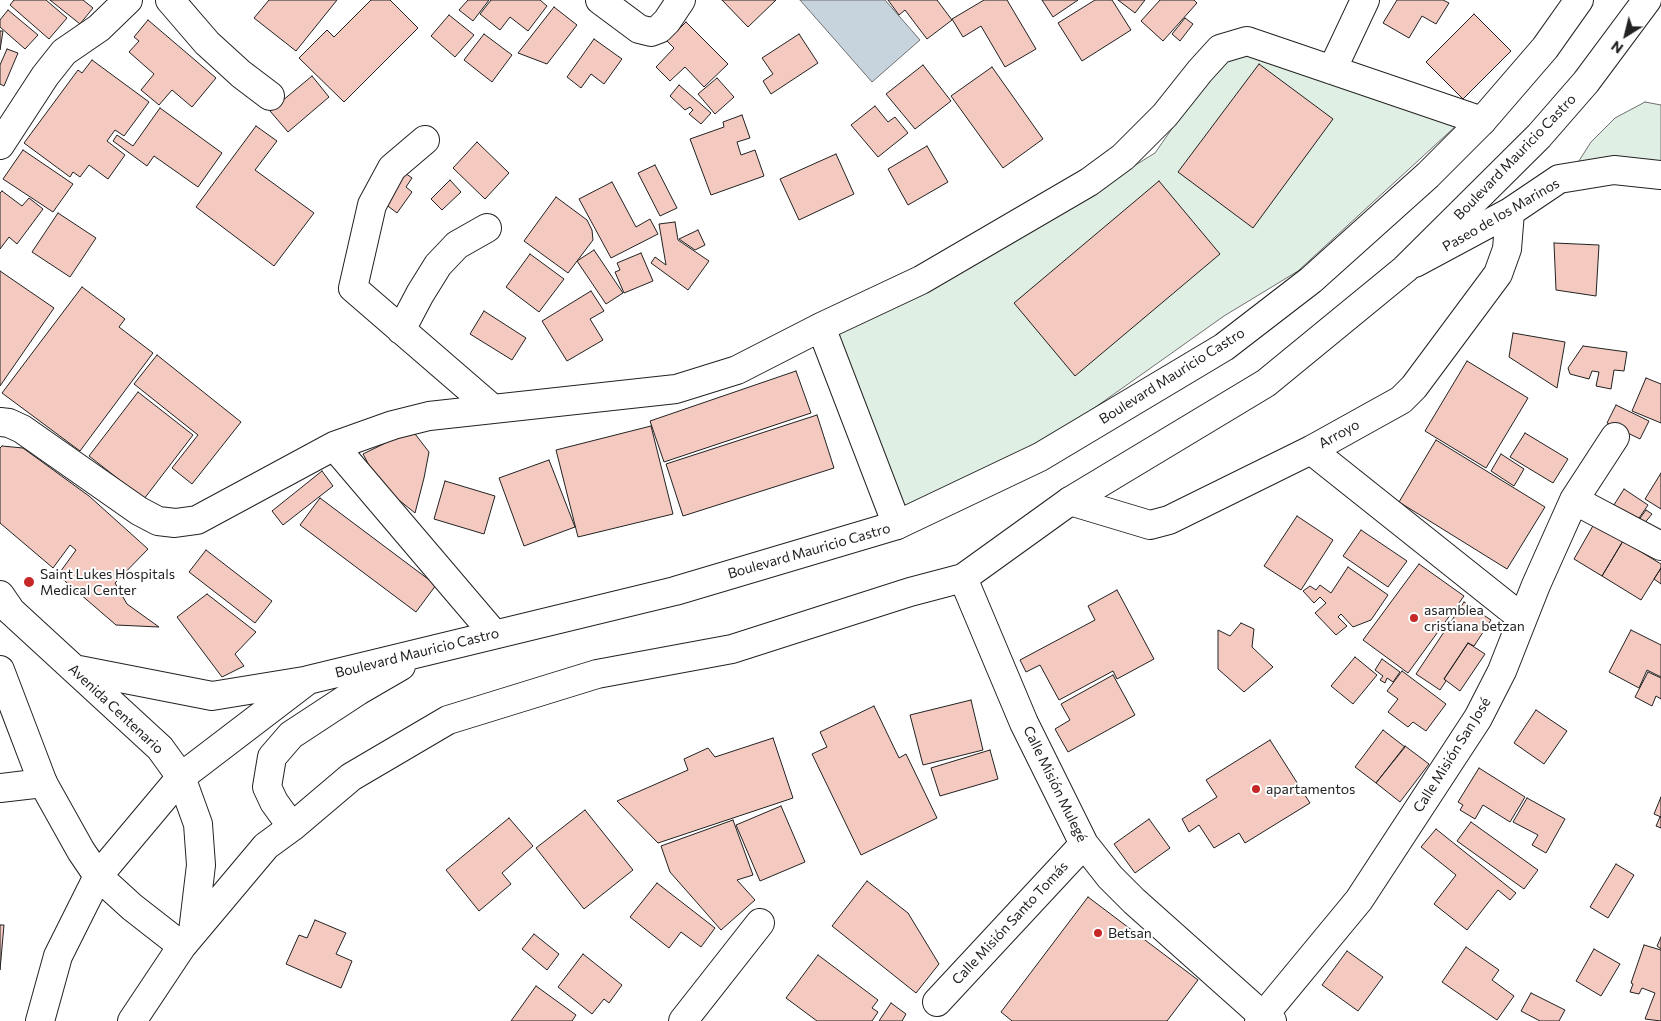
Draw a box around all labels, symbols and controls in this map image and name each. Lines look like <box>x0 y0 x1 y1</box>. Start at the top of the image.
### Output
north arrow <box>1601 10 1651 60</box>
text: N <box>1608 38 1626 58</box>
street label: Boulevard Mauricio Castro <box>1450 91 1580 223</box>
street label: Paseo de los Marinos <box>1440 175 1562 255</box>
street label: Boulevard Mauricio Castro <box>1096 324 1248 428</box>
street label: Arroyo <box>1316 416 1362 452</box>
street label: Boulevard Mauricio Castro <box>726 520 892 582</box>
place label: Saint Lukes Hospitals Medical Center <box>40 566 175 598</box>
marker: Saint Lukes Hospitals Medical Center <box>22 575 36 589</box>
place label: asamblea cristiana betzan <box>1424 602 1525 634</box>
marker: asamblea cristiana betzan <box>1408 612 1420 624</box>
street label: Boulevard Mauricio Castro <box>333 624 501 682</box>
street label: Avenida Centenario <box>65 661 167 757</box>
street label: Calle Misión San José <box>1410 694 1494 816</box>
street label: Calle Misión Mulegé <box>1020 723 1090 845</box>
place label: apartamentos <box>1266 781 1355 797</box>
marker: apartamentos <box>1250 783 1262 795</box>
street label: Calle Misión Santo Tomás <box>948 858 1072 988</box>
place label: Betsan <box>1108 925 1152 941</box>
marker: Betsan <box>1092 927 1104 939</box>

